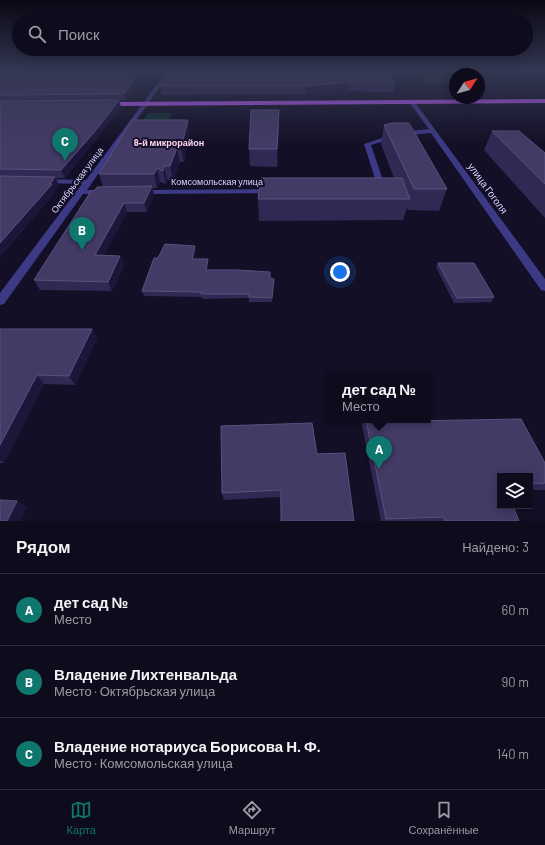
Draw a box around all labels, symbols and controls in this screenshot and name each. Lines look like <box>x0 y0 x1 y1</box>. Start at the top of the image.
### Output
search box <box>12 12 533 56</box>
icon: search <box>26 23 48 45</box>
text: Поиск <box>58 25 100 43</box>
north arrow <box>449 68 485 104</box>
pin: C <box>52 128 78 161</box>
district label: 8-й микрорайон <box>134 137 204 148</box>
street label: Октябрьская улица <box>49 145 105 215</box>
street label: улица Гоголя <box>466 160 510 216</box>
street label: Комсомольская улица <box>171 176 263 187</box>
pin: B <box>69 217 95 250</box>
your location <box>330 262 350 282</box>
popup <box>327 371 431 423</box>
text: дет сад № <box>342 380 416 398</box>
text: Место <box>342 398 380 414</box>
pin: A <box>366 436 392 469</box>
map controls <box>497 473 533 509</box>
button: layers <box>497 473 533 509</box>
text: Рядом <box>16 536 71 556</box>
text: Найдено: 3 <box>462 539 529 555</box>
text: дет сад № <box>54 593 128 611</box>
text: A <box>25 602 33 618</box>
text: 60 m <box>502 602 529 618</box>
text: Место <box>54 611 92 627</box>
text: Владение Лихтенвальда <box>54 665 237 683</box>
text: B <box>25 674 33 690</box>
text: 90 m <box>502 674 529 690</box>
text: Место · Октябрьская улица <box>54 683 215 699</box>
text: Владение нотариуса Борисова Н. Ф. <box>54 737 321 755</box>
text: C <box>25 746 33 762</box>
text: 140 m <box>497 746 529 762</box>
text: Место · Комсомольская улица <box>54 755 233 771</box>
tab: Карта <box>66 799 96 836</box>
tab: Маршрут <box>229 799 276 836</box>
tab: Сохранённые <box>409 799 479 836</box>

